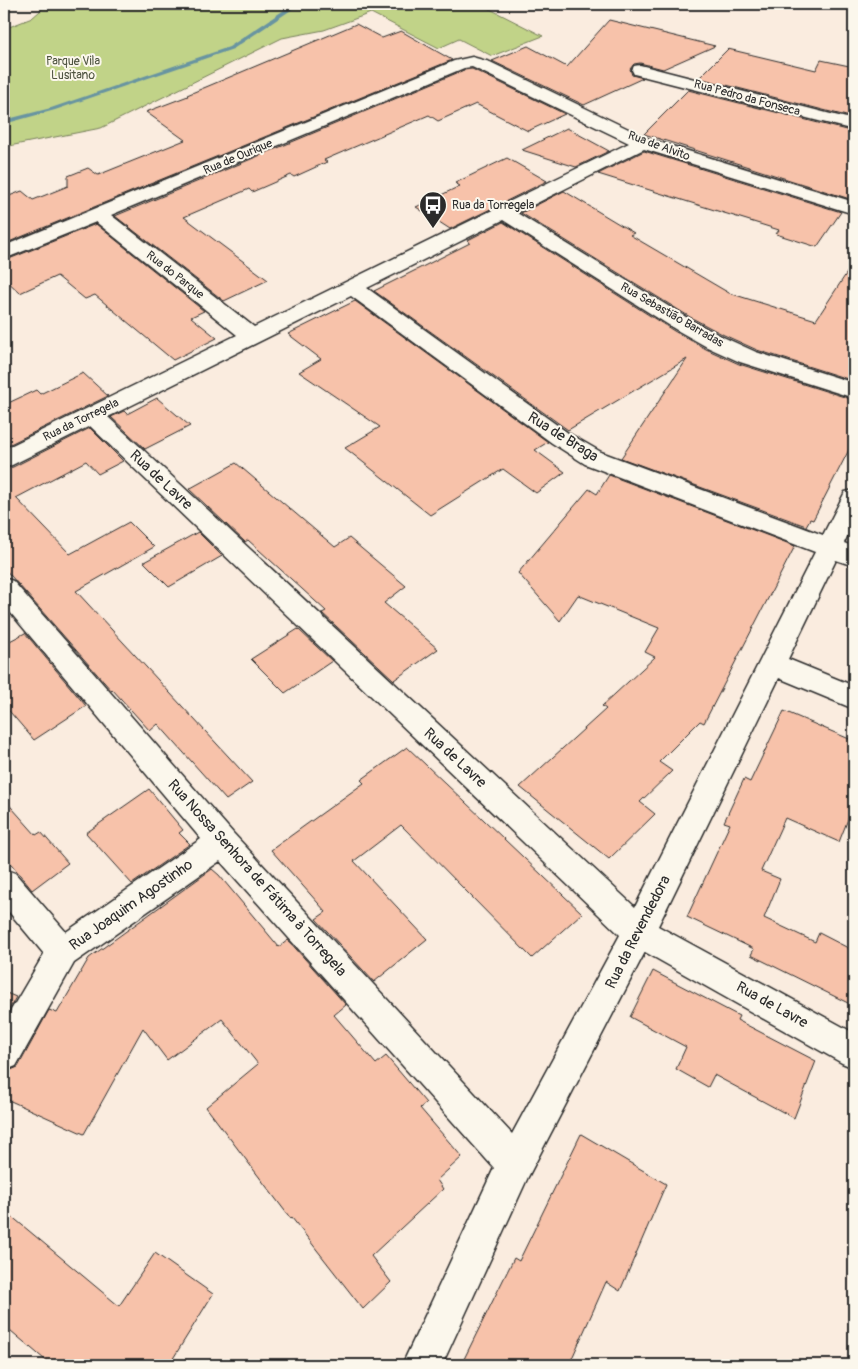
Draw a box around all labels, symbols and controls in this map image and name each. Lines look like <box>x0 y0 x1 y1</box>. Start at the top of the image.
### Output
park label: Parque Vila Lusitano <box>46 54 100 83</box>
street label: Rua Pedro da Fonseca <box>692 77 802 119</box>
street label: Rua de Alvito <box>626 128 693 164</box>
street label: Rua de Ourique <box>201 136 275 178</box>
bus stop icon: Rua da Torregela <box>418 190 448 229</box>
place label: Rua da Torregela <box>452 198 535 213</box>
street label: Rua do Parque <box>143 248 207 302</box>
street label: Rua Sebastião Barradas <box>618 279 727 351</box>
street label: Rua da Torregela <box>41 395 122 445</box>
street label: Rua de Braga <box>524 408 602 466</box>
street label: Rua de Lavre <box>126 446 197 514</box>
street label: Rua de Lavre <box>420 724 491 792</box>
street label: Rua Nossa Senhora de Fátima à Torregela <box>163 776 351 980</box>
street label: Rua Joaquim Agostinho <box>66 855 196 955</box>
street label: Rua da Revendedora <box>601 872 675 992</box>
street label: Rua de Lavre <box>733 977 812 1033</box>

